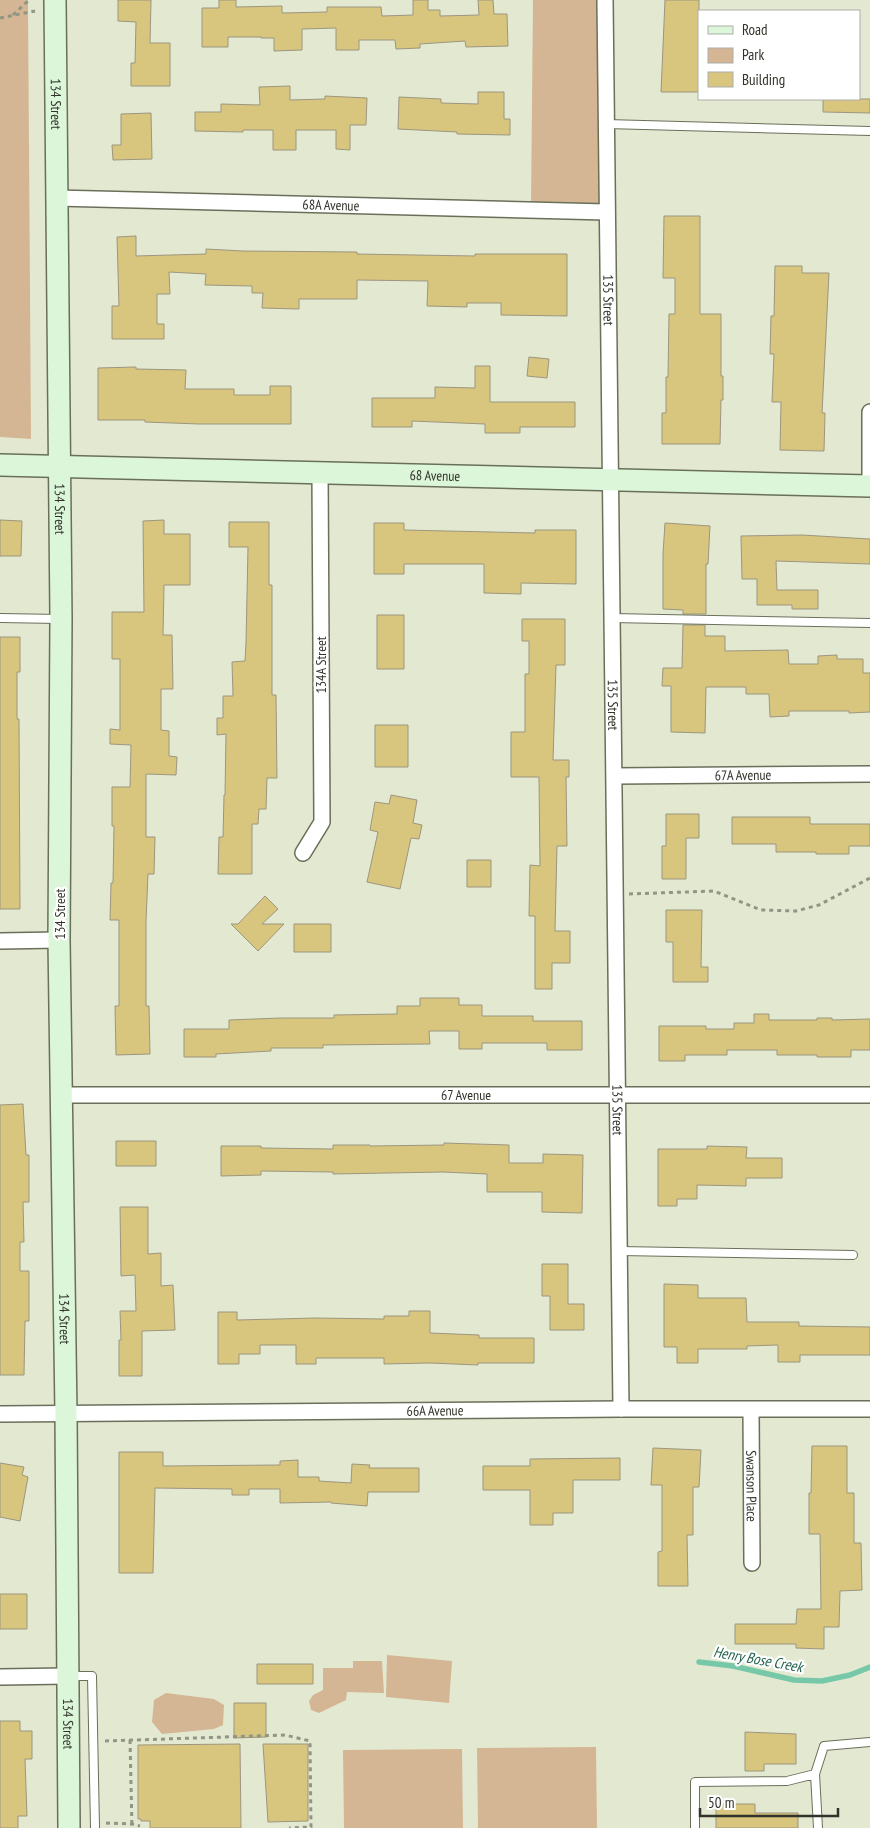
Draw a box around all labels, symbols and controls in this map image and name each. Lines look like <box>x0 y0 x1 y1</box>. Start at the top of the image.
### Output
legend <box>698 10 860 100</box>
text: Road <box>742 20 768 39</box>
text: Park <box>742 45 764 64</box>
text: Building <box>742 70 785 89</box>
street label: 134 Street <box>47 78 65 130</box>
street label: 68A Avenue <box>302 195 360 215</box>
street label: 135 Street <box>599 274 618 326</box>
street label: 68 Avenue <box>409 466 461 485</box>
street label: 134 Street <box>51 483 69 535</box>
street label: 134A Street <box>312 636 330 694</box>
street label: 135 Street <box>604 679 622 731</box>
street label: 67A Avenue <box>715 766 772 784</box>
street label: 134 Street <box>51 888 69 939</box>
street label: 135 Street <box>608 1084 627 1136</box>
street label: 67 Avenue <box>441 1086 491 1104</box>
street label: 134 Street <box>55 1293 74 1345</box>
street label: 66A Avenue <box>406 1401 464 1420</box>
street label: Swanson Place <box>742 1450 761 1522</box>
water label: Henry Bose Creek <box>712 1642 806 1677</box>
street label: 134 Street <box>59 1698 77 1750</box>
scale bar <box>700 1786 838 1818</box>
text: 50 m <box>708 1793 734 1812</box>

